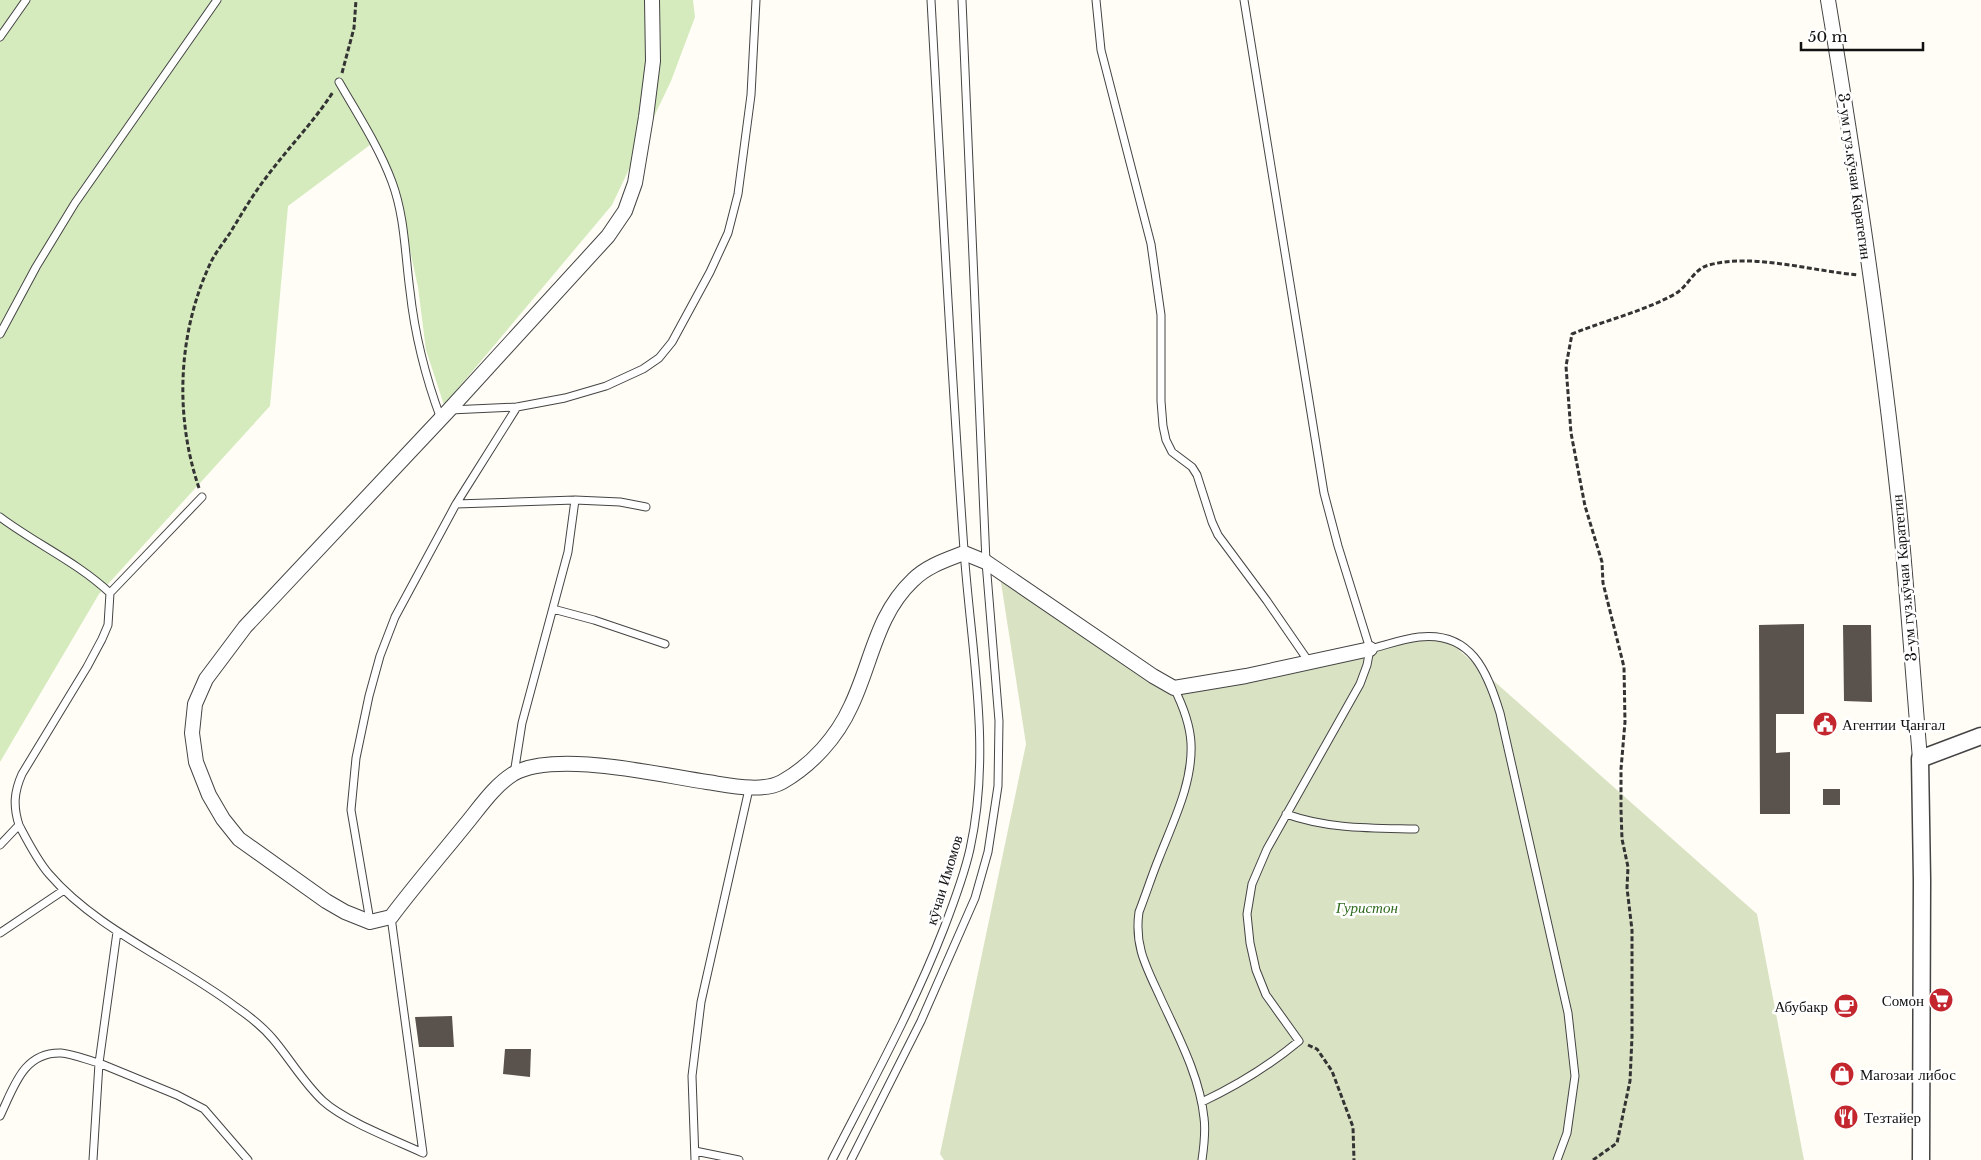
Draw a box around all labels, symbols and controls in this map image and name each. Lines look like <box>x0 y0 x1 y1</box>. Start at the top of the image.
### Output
scale bar <box>1801 20 1924 52</box>
text: 50 m <box>1808 27 1848 46</box>
street label: 3-ум гуз.кӯчаи Каратегин <box>1834 92 1876 260</box>
street label: 3-ум гуз.кӯчаи Каратегин <box>1887 494 1921 662</box>
public building icon: Агентии Ҷангал <box>1812 711 1838 737</box>
place label: Агентии Ҷангал <box>1842 715 1946 734</box>
street label: кӯчаи Имомов <box>921 833 967 927</box>
park label: Гуристон <box>1335 898 1398 917</box>
supermarket icon: Сомон <box>1928 987 1954 1013</box>
place label: Сомон <box>1882 991 1924 1010</box>
cafe icon: Абубакр <box>1833 993 1859 1019</box>
place label: Абубакр <box>1774 997 1828 1016</box>
shop icon: Магозаи либос <box>1829 1061 1855 1087</box>
place label: Магозаи либос <box>1860 1065 1956 1084</box>
restaurant icon: Тезтайер <box>1833 1104 1859 1130</box>
place label: Тезтайер <box>1864 1108 1921 1127</box>

